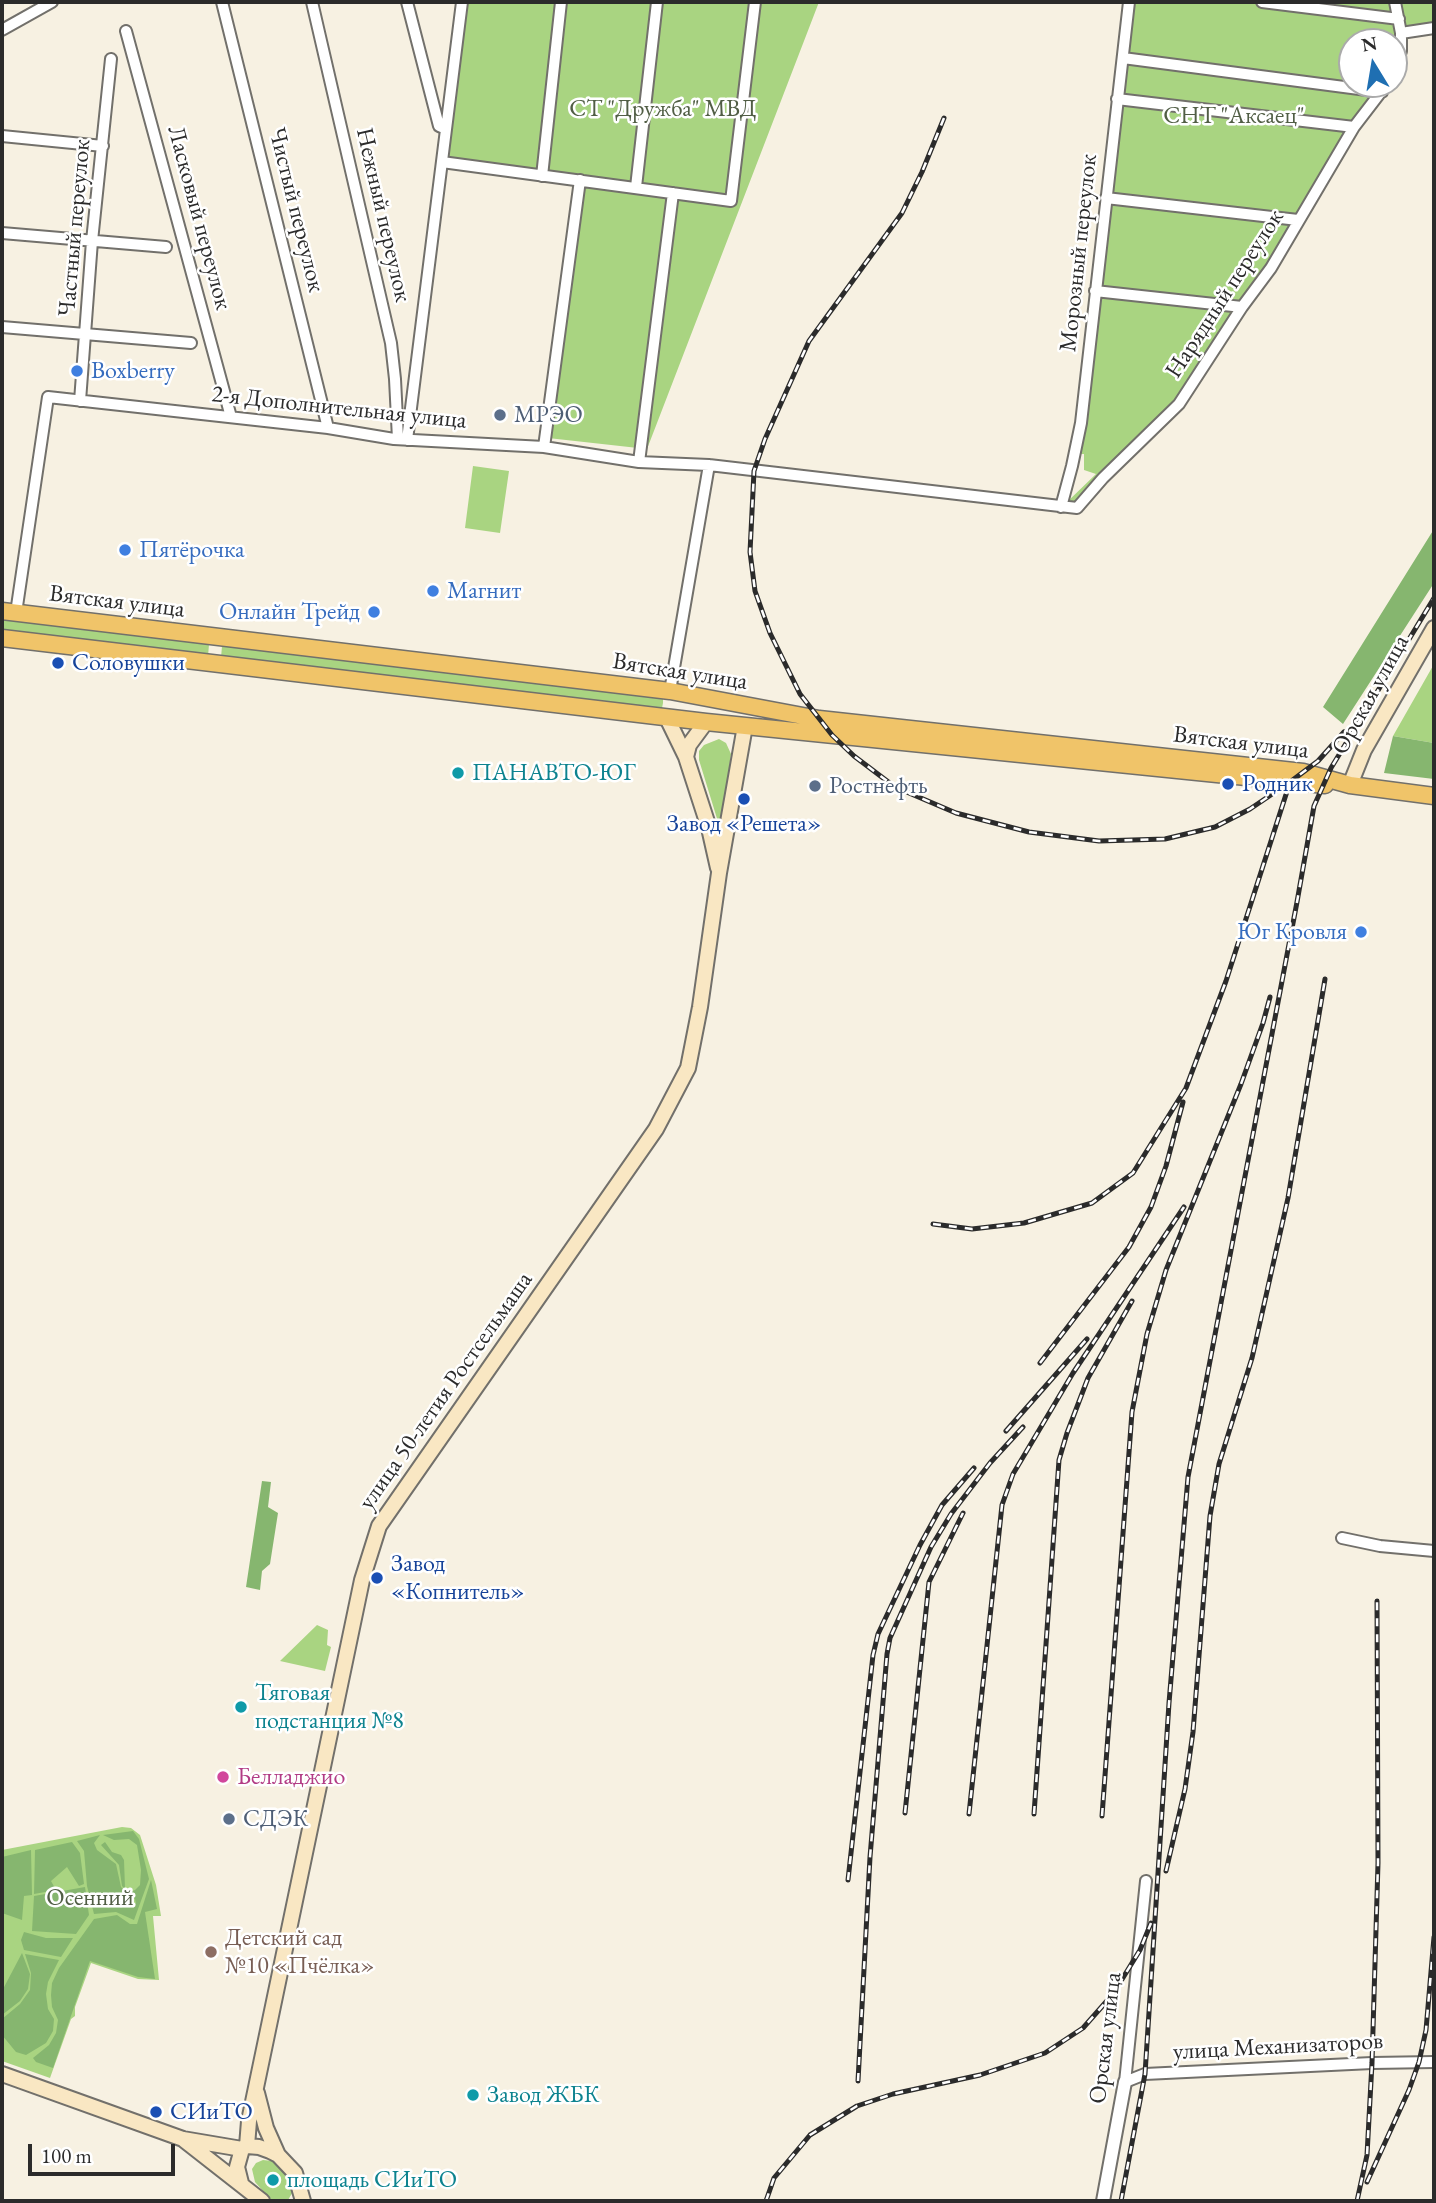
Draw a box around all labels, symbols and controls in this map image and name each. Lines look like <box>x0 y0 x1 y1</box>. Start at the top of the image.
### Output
north arrow <box>1338 28 1408 98</box>
text: N <box>1359 30 1379 58</box>
park label: СТ "Дружба" МВД <box>569 95 757 123</box>
park label: СНТ "Аксаец" <box>1163 102 1305 130</box>
street label: Ласковый переулок <box>161 123 237 313</box>
street label: Чистый переулок <box>262 125 330 295</box>
street label: Нежный переулок <box>349 125 417 305</box>
street label: Частный переулок <box>53 138 97 318</box>
street label: Морозный переулок <box>1054 153 1104 353</box>
street label: Нарядный переулок <box>1160 204 1290 384</box>
place label: Boxberry <box>91 357 175 385</box>
marker: Boxberry <box>69 363 85 379</box>
street label: 2-я Дополнительная улица <box>210 380 468 436</box>
place label: МРЭО <box>514 401 583 429</box>
marker: МРЭО <box>492 407 508 423</box>
place label: Пятёрочка <box>139 536 245 564</box>
marker: Пятёрочка <box>117 542 133 558</box>
place label: Магнит <box>447 577 521 605</box>
street label: Вятская улица <box>48 579 186 625</box>
marker: Магнит <box>425 583 441 599</box>
place label: Онлайн Трейд <box>219 598 360 626</box>
marker: Онлайн Трейд <box>366 604 382 620</box>
street label: Орская улица <box>1326 630 1416 760</box>
street label: Вятская улица <box>610 647 750 697</box>
place label: Соловушки <box>72 649 185 677</box>
marker: Соловушки <box>50 655 66 671</box>
street label: Вятская улица <box>1172 720 1310 766</box>
place label: ПАНАВТО-ЮГ <box>472 759 636 787</box>
marker: ПАНАВТО-ЮГ <box>450 765 466 781</box>
place label: Родник <box>1242 770 1313 798</box>
place label: Ростнефть <box>829 772 928 800</box>
marker: Родник <box>1220 776 1236 792</box>
marker: Ростнефть <box>807 778 823 794</box>
marker: Завод «Решета» <box>736 791 752 807</box>
place label: Завод «Решета» <box>667 810 821 838</box>
place label: Юг Кровля <box>1237 918 1347 946</box>
marker: Юг Кровля <box>1353 924 1369 940</box>
street label: улица 50-летия Ростсельмаша <box>353 1267 539 1515</box>
place label: Завод «Копнитель» <box>391 1550 525 1606</box>
marker: Завод «Копнитель» <box>369 1570 385 1586</box>
place label: Тяговая подстанция №8 <box>255 1679 404 1735</box>
marker: Тяговая подстанция №8 <box>233 1699 249 1715</box>
place label: Белладжио <box>237 1763 345 1791</box>
marker: Белладжио <box>215 1769 231 1785</box>
place label: СДЭК <box>243 1805 308 1833</box>
marker: СДЭК <box>221 1811 237 1827</box>
park label: Осенний <box>46 1884 134 1912</box>
place label: Детский сад №10 «Пчёлка» <box>225 1924 374 1980</box>
marker: Детский сад №10 «Пчёлка» <box>203 1944 219 1960</box>
street label: Орская улица <box>1084 1971 1128 2105</box>
street label: улица Механизаторов <box>1172 2027 1384 2067</box>
place label: Завод ЖБК <box>487 2081 600 2109</box>
marker: Завод ЖБК <box>465 2087 481 2103</box>
place label: СИиТО <box>170 2098 253 2126</box>
marker: СИиТО <box>148 2104 164 2120</box>
scale bar <box>32 2130 178 2174</box>
text: 100 m <box>41 2142 92 2169</box>
place label: площадь СИиТО <box>287 2166 457 2194</box>
marker: площадь СИиТО <box>265 2172 281 2188</box>

